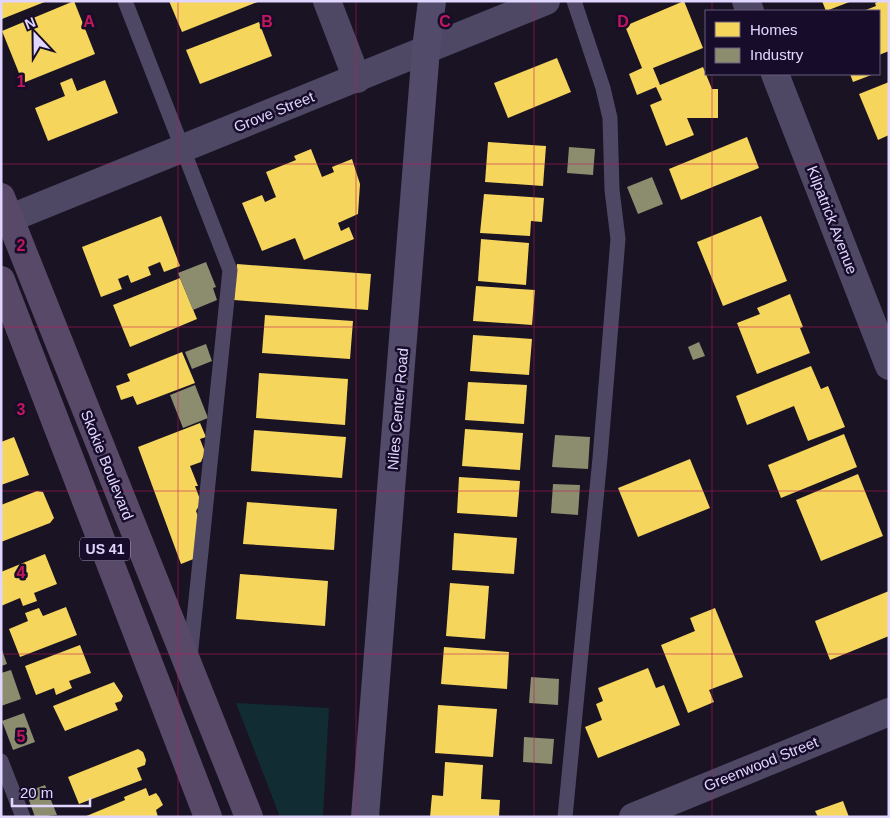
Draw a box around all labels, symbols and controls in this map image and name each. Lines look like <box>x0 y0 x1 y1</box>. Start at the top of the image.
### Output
north arrow <box>10 10 60 60</box>
legend <box>705 10 880 75</box>
text: A <box>83 13 95 30</box>
text: B <box>261 13 273 30</box>
text: C <box>439 13 451 30</box>
text: D <box>617 13 629 30</box>
text: N <box>22 14 38 32</box>
text: Homes <box>750 21 798 38</box>
text: Industry <box>750 46 804 63</box>
text: 1 <box>17 73 26 90</box>
street label: Grove Street <box>231 87 317 135</box>
street label: Kilpatrick Avenue <box>804 163 861 276</box>
text: 2 <box>17 237 26 254</box>
street label: Niles Center Road <box>384 347 411 471</box>
text: 3 <box>17 401 26 418</box>
street label: Skokie Boulevard <box>78 408 137 522</box>
road number: US 41 <box>80 538 130 560</box>
text: 4 <box>17 564 26 581</box>
text: 5 <box>17 728 26 745</box>
street label: Greenwood Street <box>701 733 821 794</box>
scale bar <box>12 776 90 808</box>
text: 20 m <box>20 784 53 801</box>

